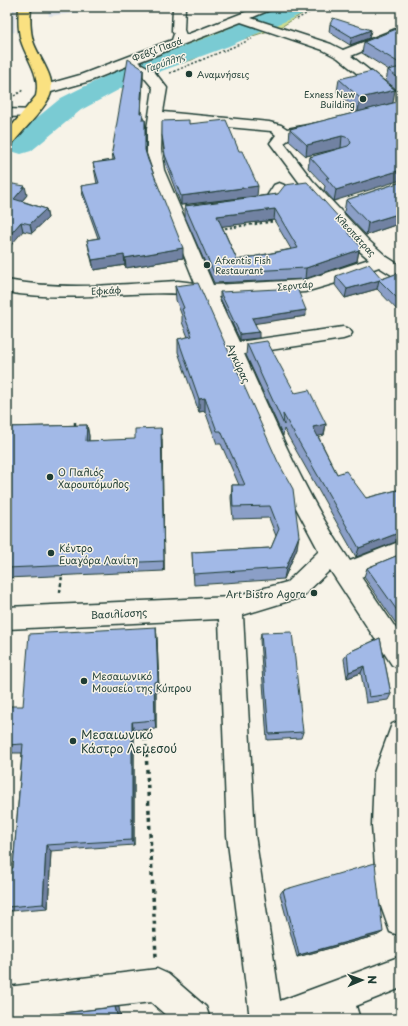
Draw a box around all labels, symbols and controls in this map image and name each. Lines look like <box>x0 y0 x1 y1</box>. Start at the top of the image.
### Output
street label: Φεβζί Πασά <box>130 33 184 65</box>
water label: Γαρύλλης <box>143 48 188 76</box>
place label: Αναμνήσεις <box>197 67 250 81</box>
marker: Αναμνήσεις <box>184 69 194 79</box>
place label: Exness New Building <box>304 87 355 111</box>
marker: Exness New Building <box>358 94 368 104</box>
street label: Κλεοπάτρας <box>333 211 380 260</box>
place label: Afxentis Fish Restaurant <box>215 253 271 277</box>
marker: Afxentis Fish Restaurant <box>202 260 212 270</box>
street label: Σερντάρ <box>276 276 314 294</box>
street label: Εφκάφ <box>91 282 122 298</box>
street label: Αγκύρας <box>223 341 254 386</box>
place label: Ο Παλιός Χαρουπόμυλος <box>58 464 129 491</box>
marker: Ο Παλιός Χαρουπόμυλος <box>45 472 55 482</box>
place label: Κέντρο Ευαγόρα Λανίτη <box>59 540 138 567</box>
marker: Κέντρο Ευαγόρα Λανίτη <box>46 548 56 558</box>
place label: Art Bistro Agora <box>226 586 307 601</box>
marker: Art Bistro Agora <box>309 588 319 598</box>
street label: Βασιλίσσης <box>90 604 148 622</box>
place label: Μεσαιωνικό Μουσείο της Κύπρου <box>92 668 192 696</box>
marker: Μεσαιωνικό Μουσείο της Κύπρου <box>79 676 89 686</box>
place label: Μεσαιωνικό Κάστρο Λεμεσού <box>81 725 177 757</box>
marker: Μεσαιωνικό Κάστρο Λεμεσού <box>68 736 78 746</box>
north arrow <box>342 960 382 1000</box>
text: N <box>364 975 381 985</box>

